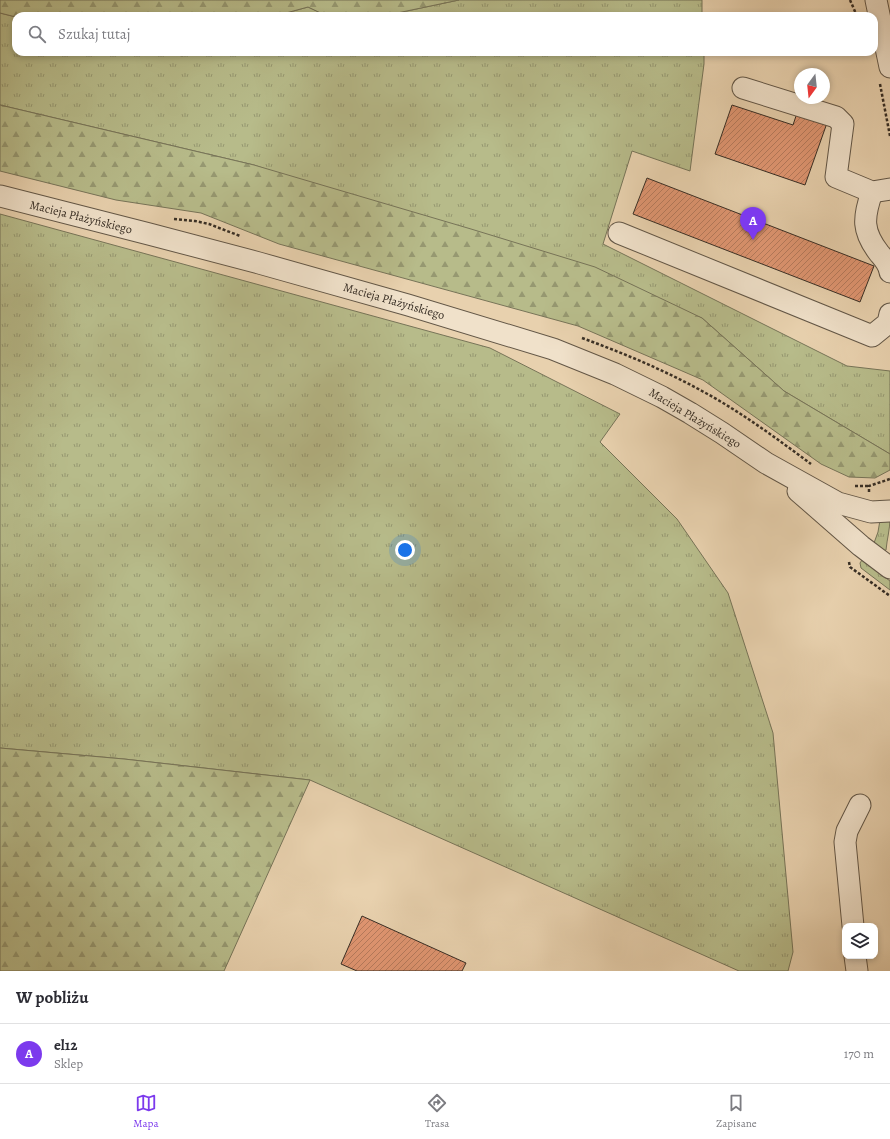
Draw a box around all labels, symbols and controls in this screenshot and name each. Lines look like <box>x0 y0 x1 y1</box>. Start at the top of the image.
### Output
search box <box>12 12 878 56</box>
icon: search <box>26 23 48 45</box>
text: Szukaj tutaj <box>58 24 131 44</box>
north arrow <box>794 68 830 104</box>
street label: Macieja Płażyńskiego <box>28 197 134 237</box>
pin: A <box>740 207 766 240</box>
street label: Macieja Płażyńskiego <box>341 279 447 323</box>
street label: Macieja Płażyńskiego <box>646 384 744 452</box>
your location <box>395 540 415 560</box>
map controls <box>842 923 878 959</box>
button: layers <box>842 923 878 959</box>
text: W pobliżu <box>16 986 88 1009</box>
text: el12 <box>54 1035 77 1055</box>
text: A <box>25 1045 33 1062</box>
text: 170 m <box>844 1045 874 1062</box>
text: Sklep <box>54 1055 83 1072</box>
tab: Mapa <box>133 1092 159 1131</box>
tab: Trasa <box>425 1092 449 1131</box>
tab: Zapisane <box>716 1092 757 1131</box>

